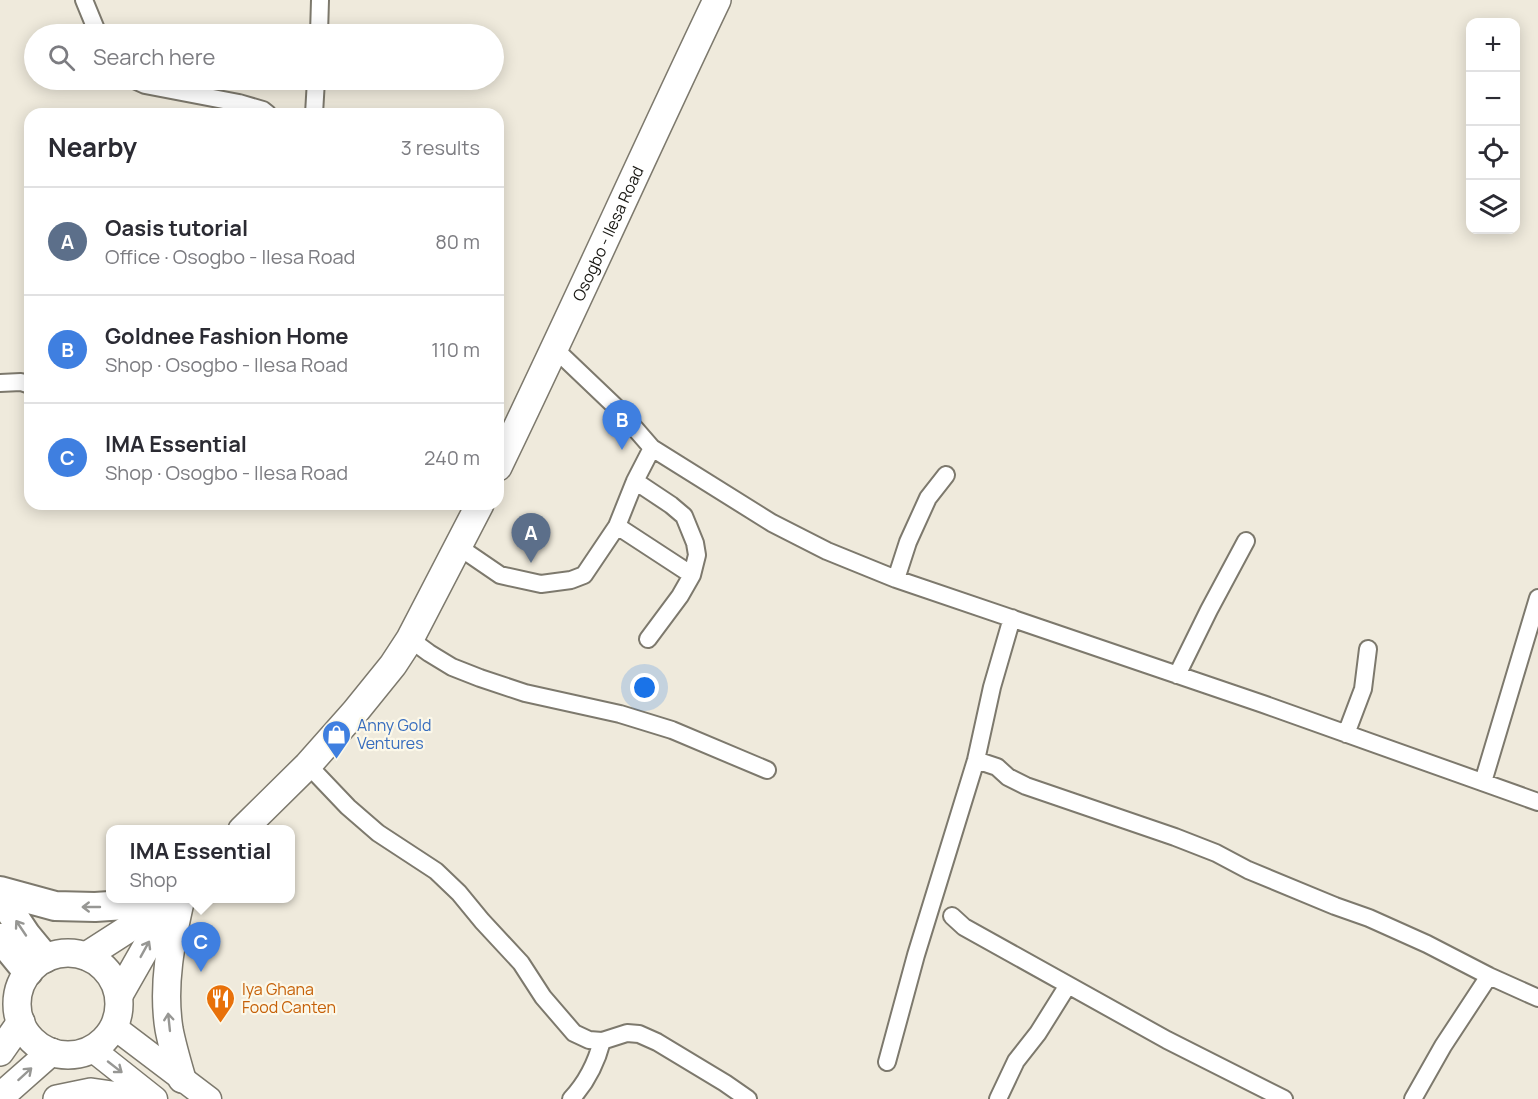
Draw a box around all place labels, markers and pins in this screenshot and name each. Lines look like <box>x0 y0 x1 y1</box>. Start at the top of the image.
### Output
pin: B <box>602 400 642 450</box>
pin: A <box>512 514 550 563</box>
place label: Anny Gold Ventures <box>357 714 431 754</box>
shop icon: Anny Gold Ventures <box>320 718 352 760</box>
pin: C <box>182 922 220 972</box>
place label: Iya Ghana Food Canten <box>242 978 336 1018</box>
restaurant icon: Iya Ghana Food Canten <box>205 982 237 1024</box>

